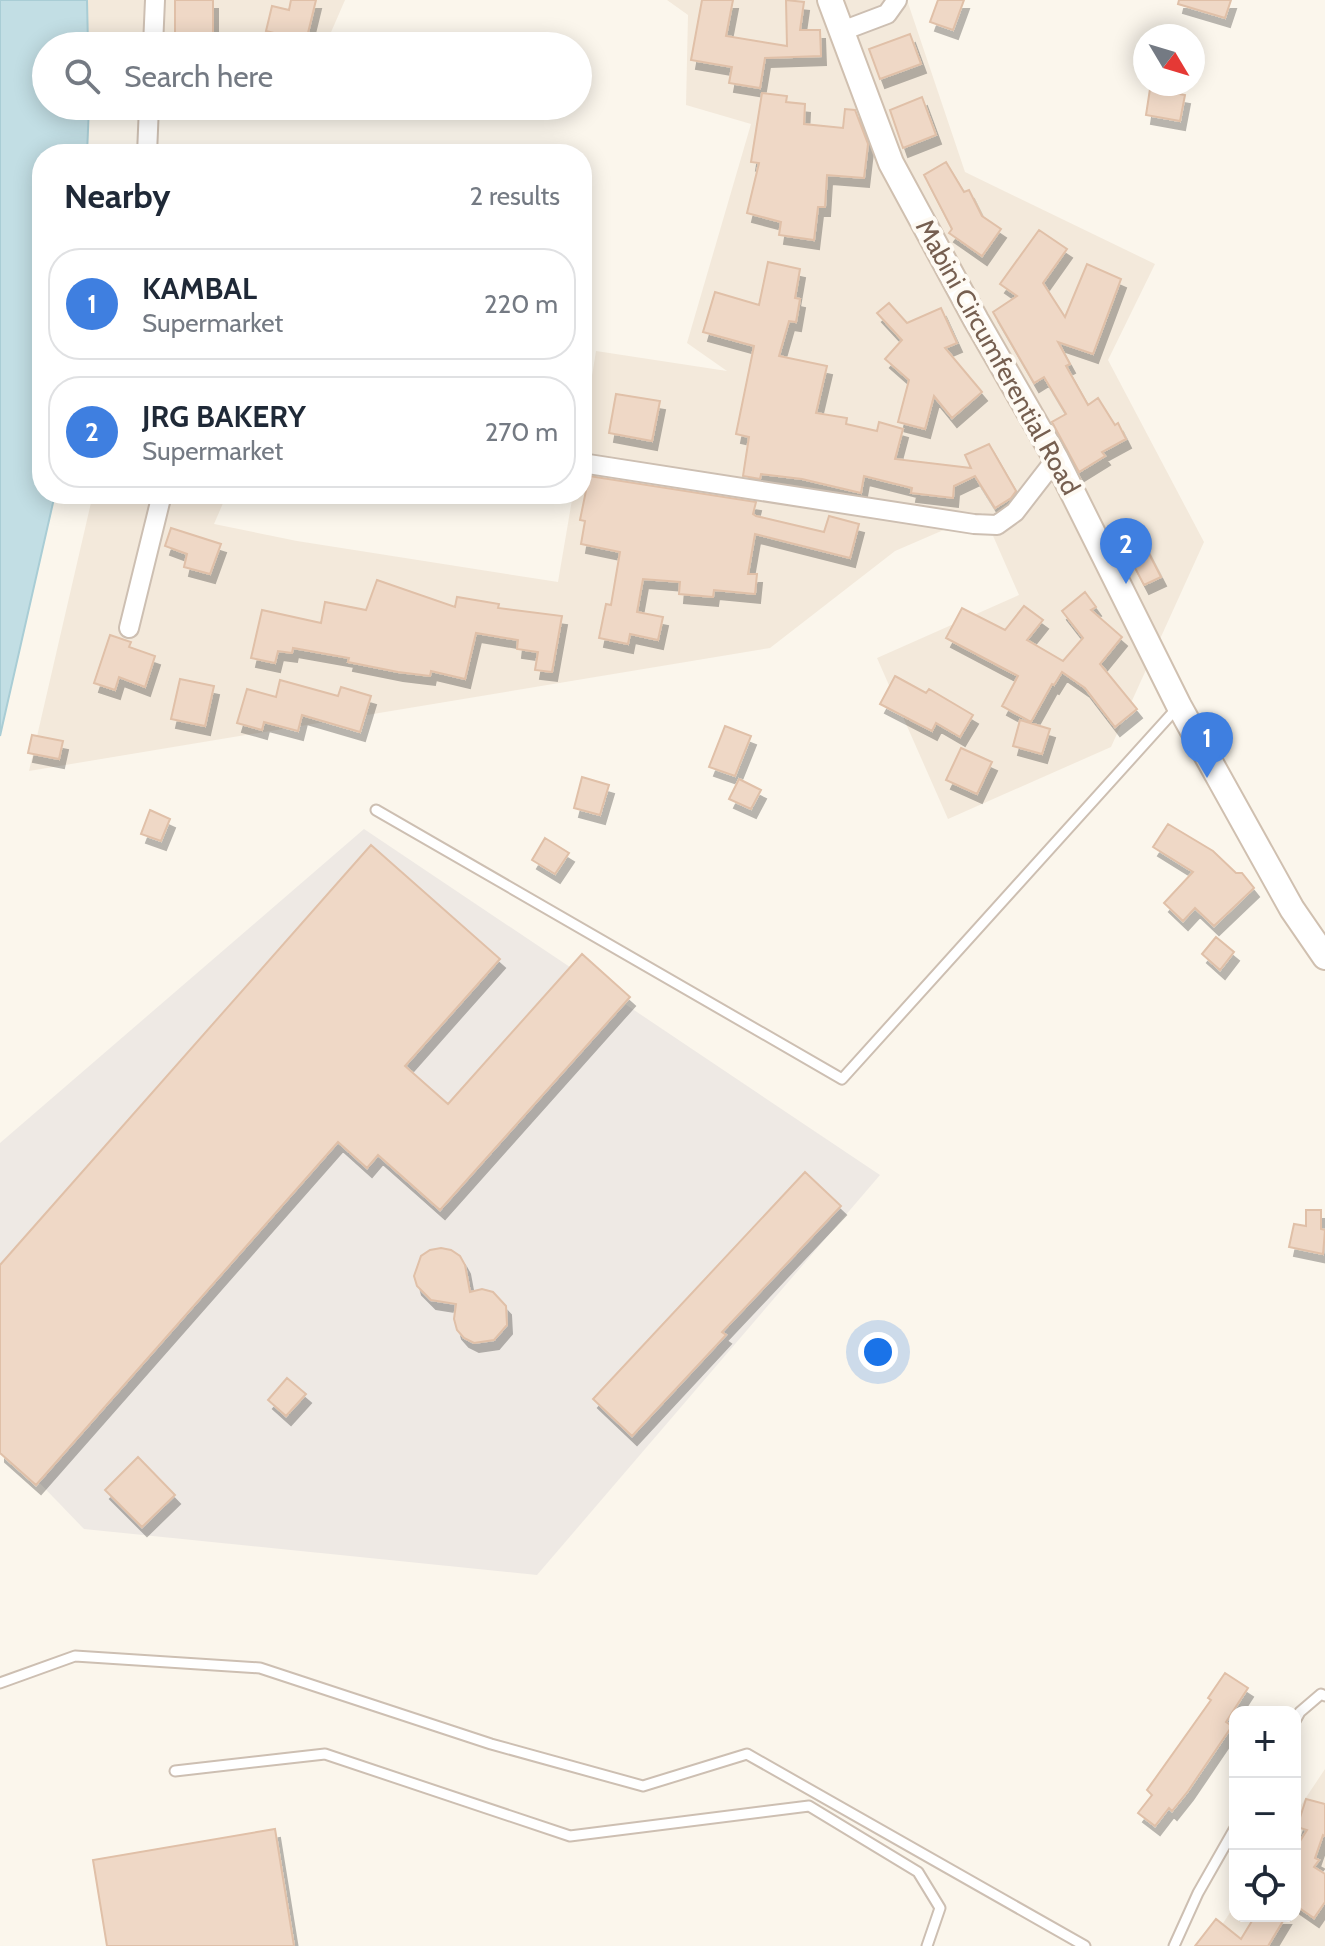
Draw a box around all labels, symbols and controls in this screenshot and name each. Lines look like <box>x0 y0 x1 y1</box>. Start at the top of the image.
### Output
north arrow <box>1133 24 1205 96</box>
search box <box>32 32 592 120</box>
icon: search <box>60 54 104 98</box>
text: Search here <box>124 58 273 95</box>
text: Nearby <box>64 175 171 217</box>
text: 2 results <box>469 180 560 212</box>
street label: Mabini Circumferential Road <box>909 214 1087 500</box>
text: KAMBAL <box>142 270 257 307</box>
text: 1 <box>87 288 97 320</box>
text: 220 m <box>484 288 558 320</box>
text: Supermarket <box>142 307 283 339</box>
text: JRG BAKERY <box>142 398 306 435</box>
text: 2 <box>85 416 99 448</box>
text: 270 m <box>485 416 558 448</box>
text: Supermarket <box>142 435 283 467</box>
pin: 2 <box>1100 518 1152 584</box>
pin: 1 <box>1181 712 1233 778</box>
your location <box>858 1332 898 1372</box>
map controls <box>1229 1706 1301 1922</box>
button: + <box>1229 1706 1301 1778</box>
button: − <box>1229 1778 1301 1850</box>
button: locate <box>1229 1850 1301 1922</box>

